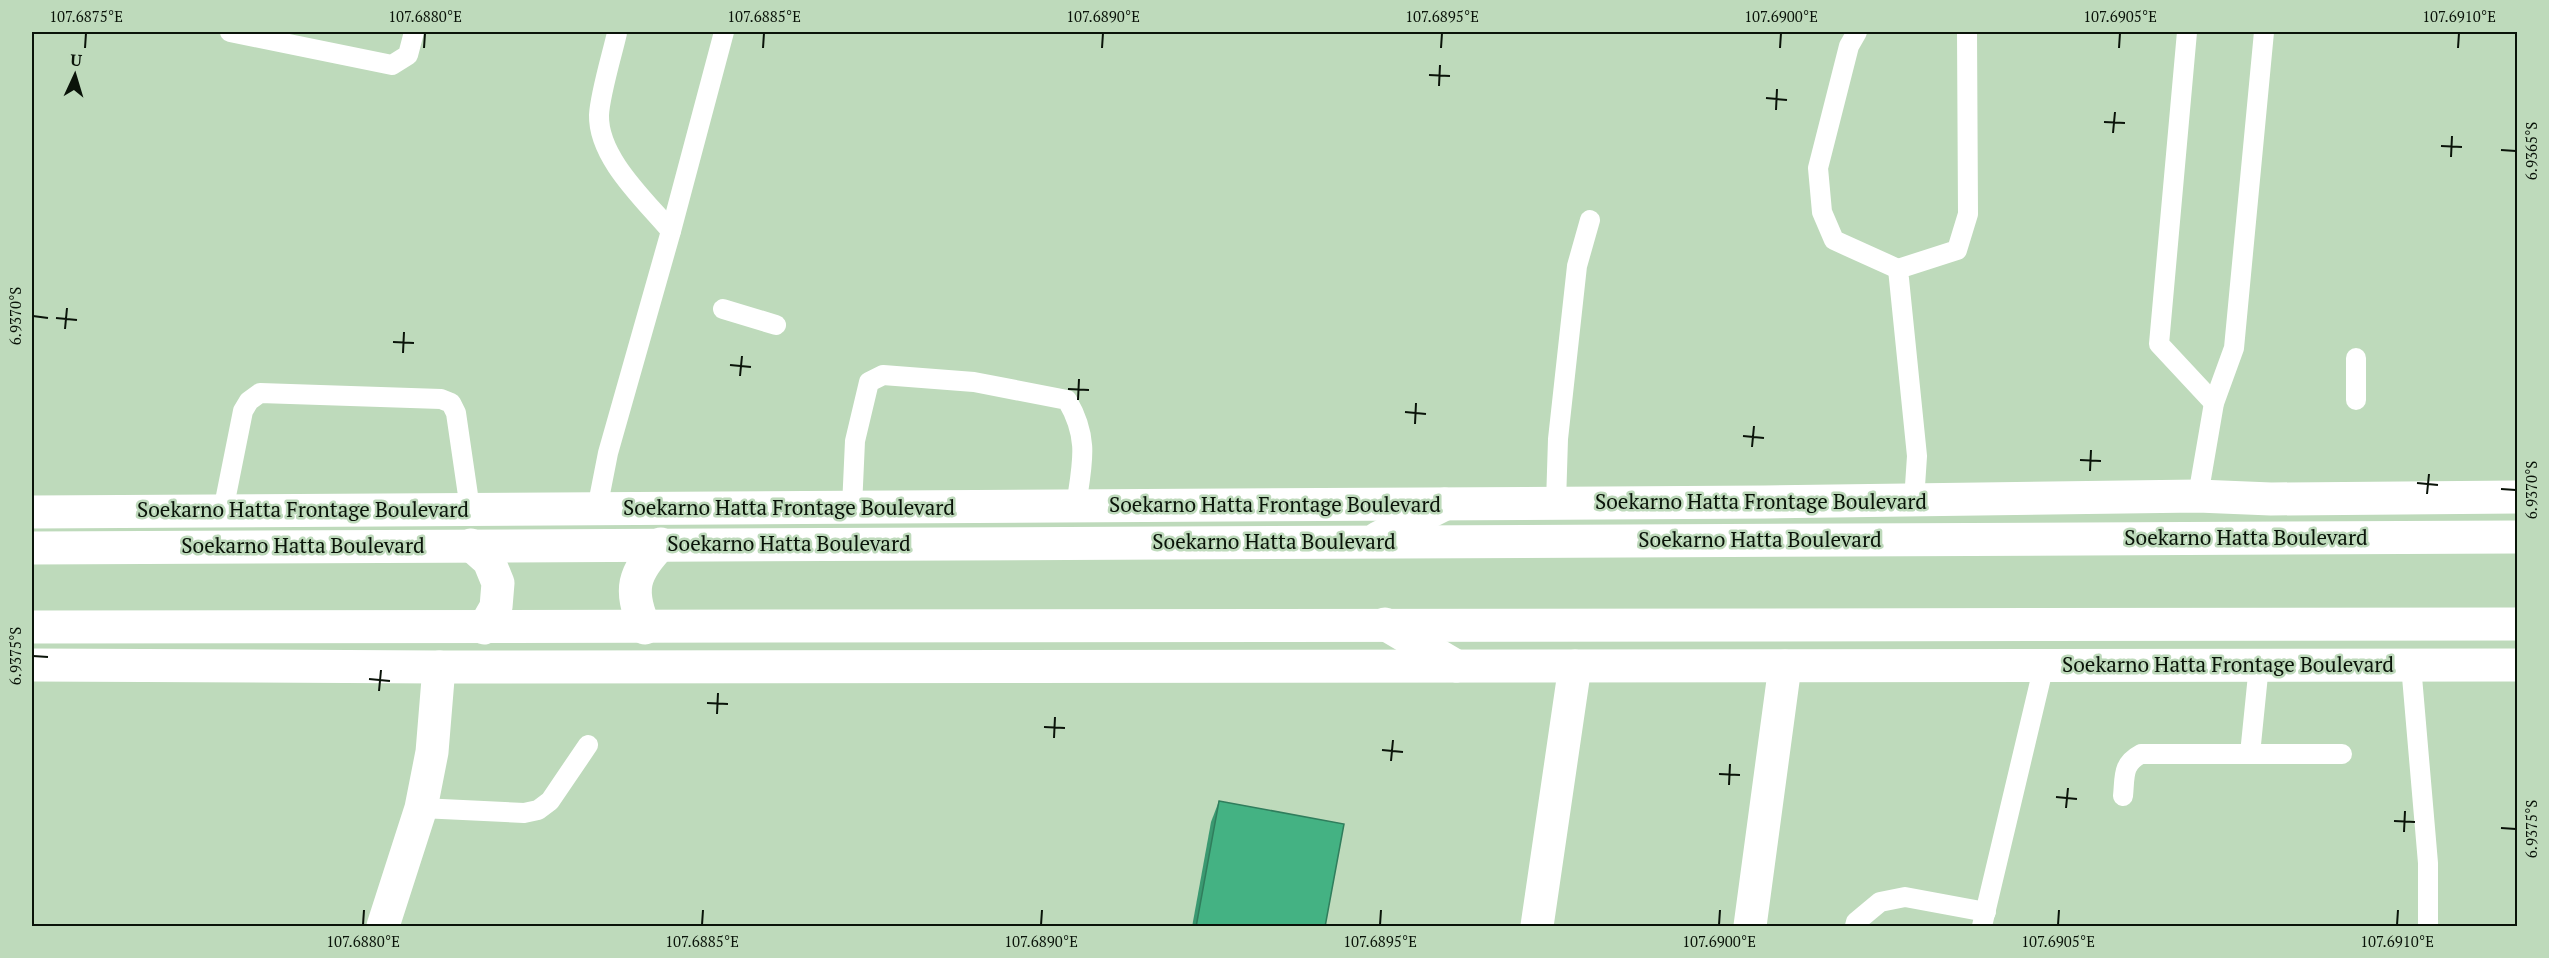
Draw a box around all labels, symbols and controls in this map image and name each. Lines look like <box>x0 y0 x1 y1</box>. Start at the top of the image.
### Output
text: 107.6875°E <box>49 6 123 26</box>
text: 107.6880°E <box>388 6 462 26</box>
text: 107.6885°E <box>727 6 801 26</box>
text: 107.6890°E <box>1066 6 1140 26</box>
text: 107.6895°E <box>1405 6 1479 26</box>
text: 107.6900°E <box>1744 6 1818 26</box>
text: 107.6905°E <box>2083 6 2157 26</box>
text: 107.6910°E <box>2422 6 2496 26</box>
north arrow <box>45 45 105 105</box>
text: U <box>70 49 83 71</box>
text: 6.9365°S <box>2521 122 2541 180</box>
text: 6.9370°S <box>5 287 25 345</box>
text: 6.9370°S <box>2521 461 2541 519</box>
street label: Soekarno Hatta Frontage Boulevard <box>1595 487 1927 515</box>
street label: Soekarno Hatta Frontage Boulevard <box>1109 490 1441 518</box>
street label: Soekarno Hatta Frontage Boulevard <box>623 493 955 521</box>
street label: Soekarno Hatta Frontage Boulevard <box>137 495 469 523</box>
street label: Soekarno Hatta Boulevard <box>2124 523 2368 551</box>
street label: Soekarno Hatta Boulevard <box>1638 525 1882 553</box>
street label: Soekarno Hatta Boulevard <box>1152 527 1396 555</box>
street label: Soekarno Hatta Boulevard <box>667 529 911 557</box>
street label: Soekarno Hatta Boulevard <box>181 531 425 559</box>
text: 6.9375°S <box>5 627 25 685</box>
street label: Soekarno Hatta Frontage Boulevard <box>2062 650 2394 678</box>
text: 6.9375°S <box>2521 800 2541 858</box>
text: 107.6880°E <box>326 931 400 951</box>
text: 107.6885°E <box>665 931 739 951</box>
text: 107.6890°E <box>1004 931 1078 951</box>
text: 107.6895°E <box>1343 931 1417 951</box>
text: 107.6900°E <box>1682 931 1756 951</box>
text: 107.6905°E <box>2021 931 2095 951</box>
text: 107.6910°E <box>2360 931 2434 951</box>

